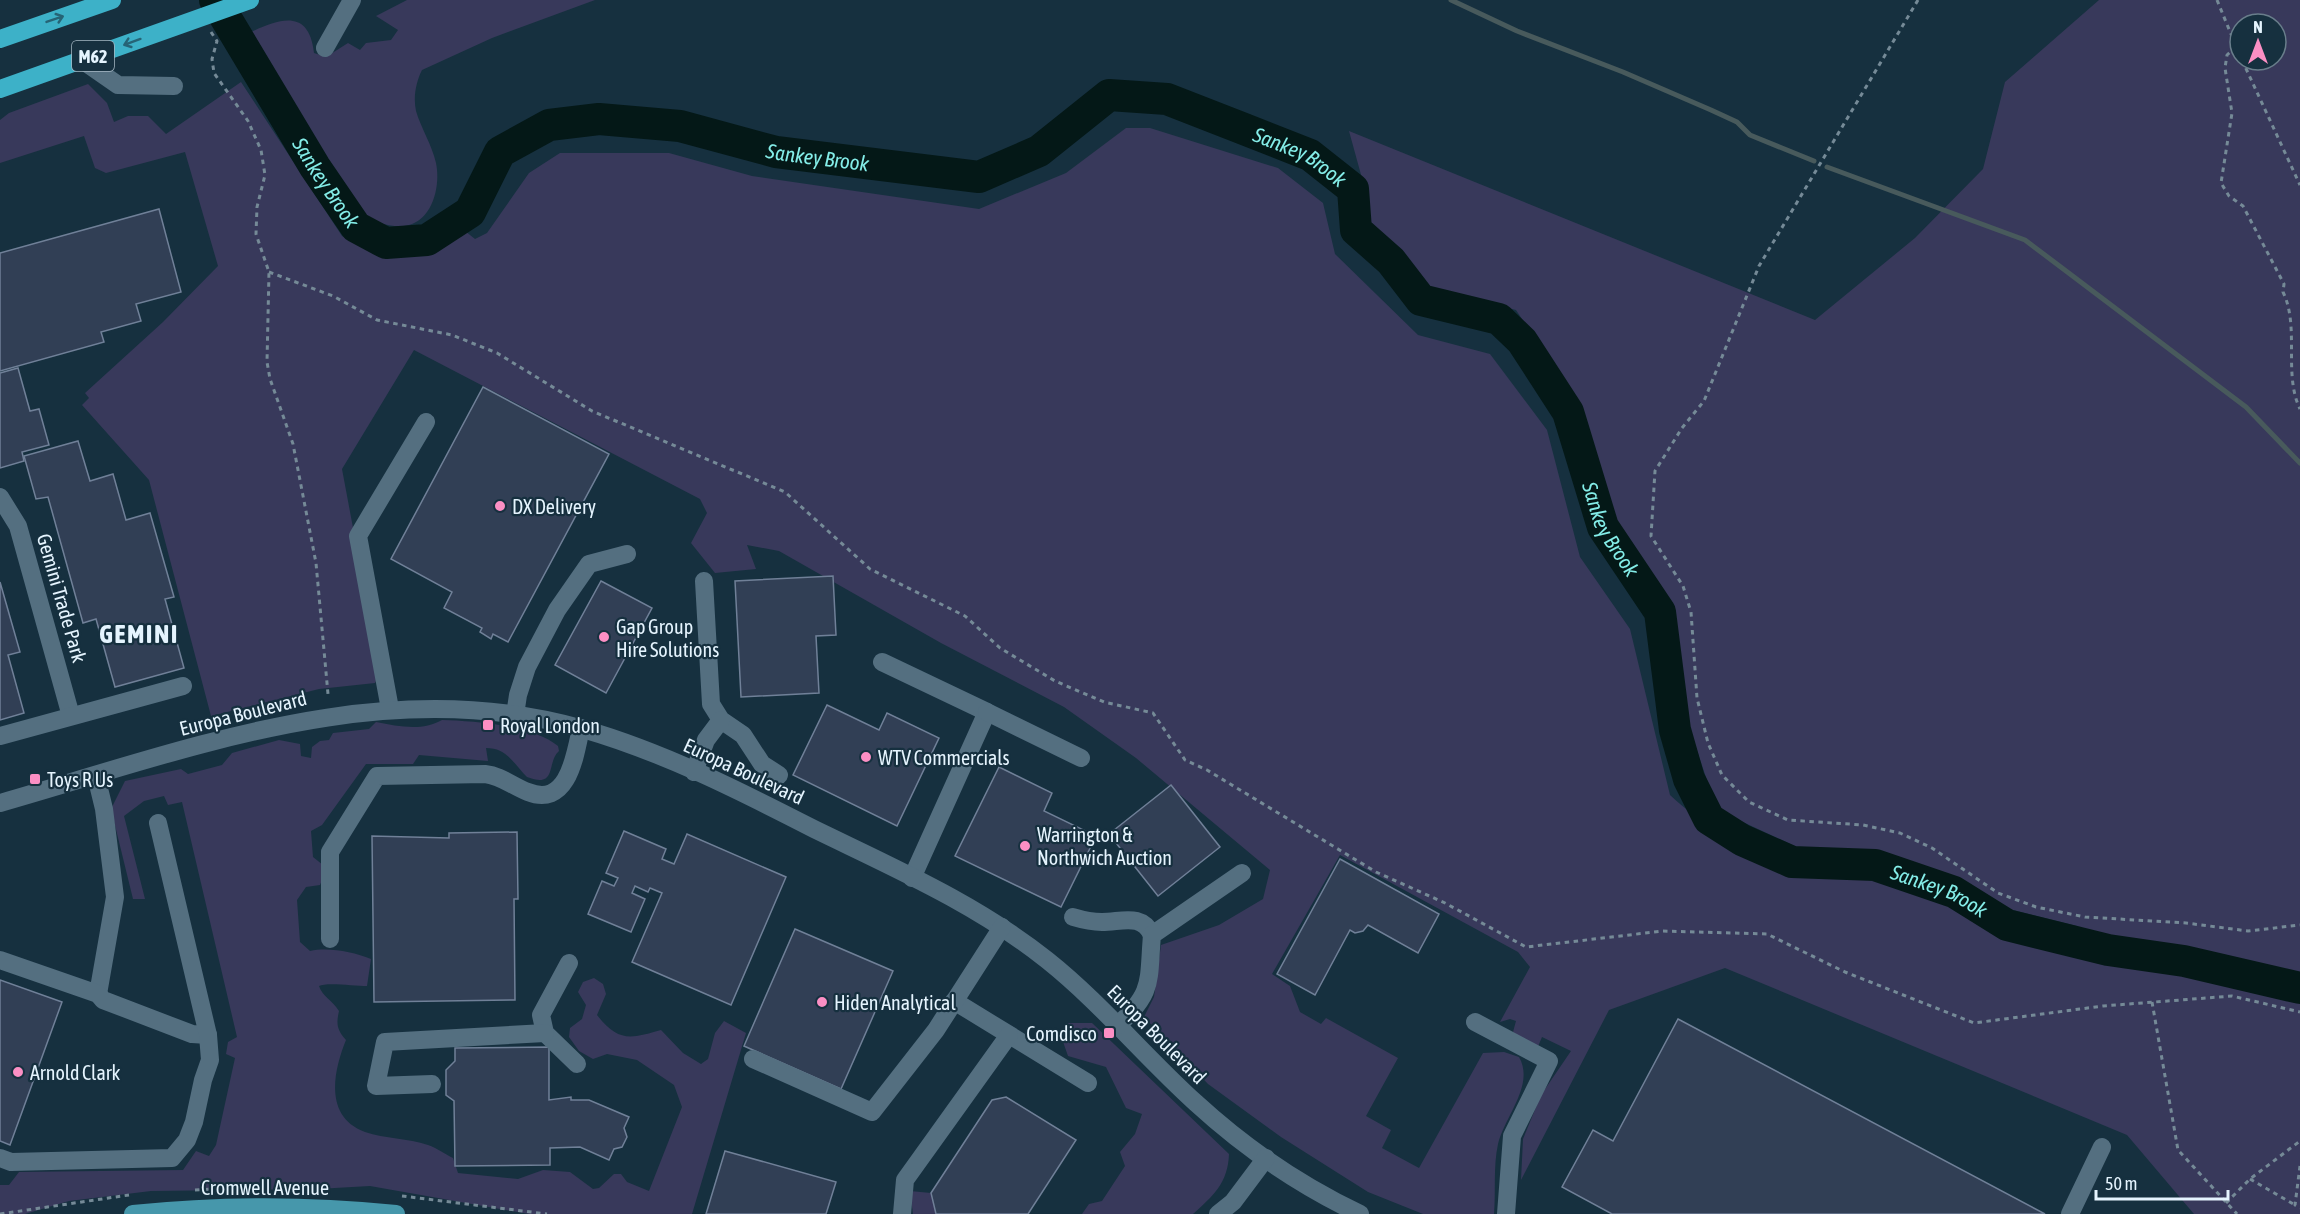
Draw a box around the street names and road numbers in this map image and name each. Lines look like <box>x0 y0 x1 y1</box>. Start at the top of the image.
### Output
road number: M62 <box>72 41 114 71</box>
street label: Gemini Trade Park <box>33 531 91 665</box>
street label: Europa Boulevard <box>177 686 309 740</box>
street label: Europa Boulevard <box>680 733 808 809</box>
street label: Europa Boulevard <box>1103 980 1211 1088</box>
street label: Cromwell Avenue <box>201 1176 329 1199</box>

